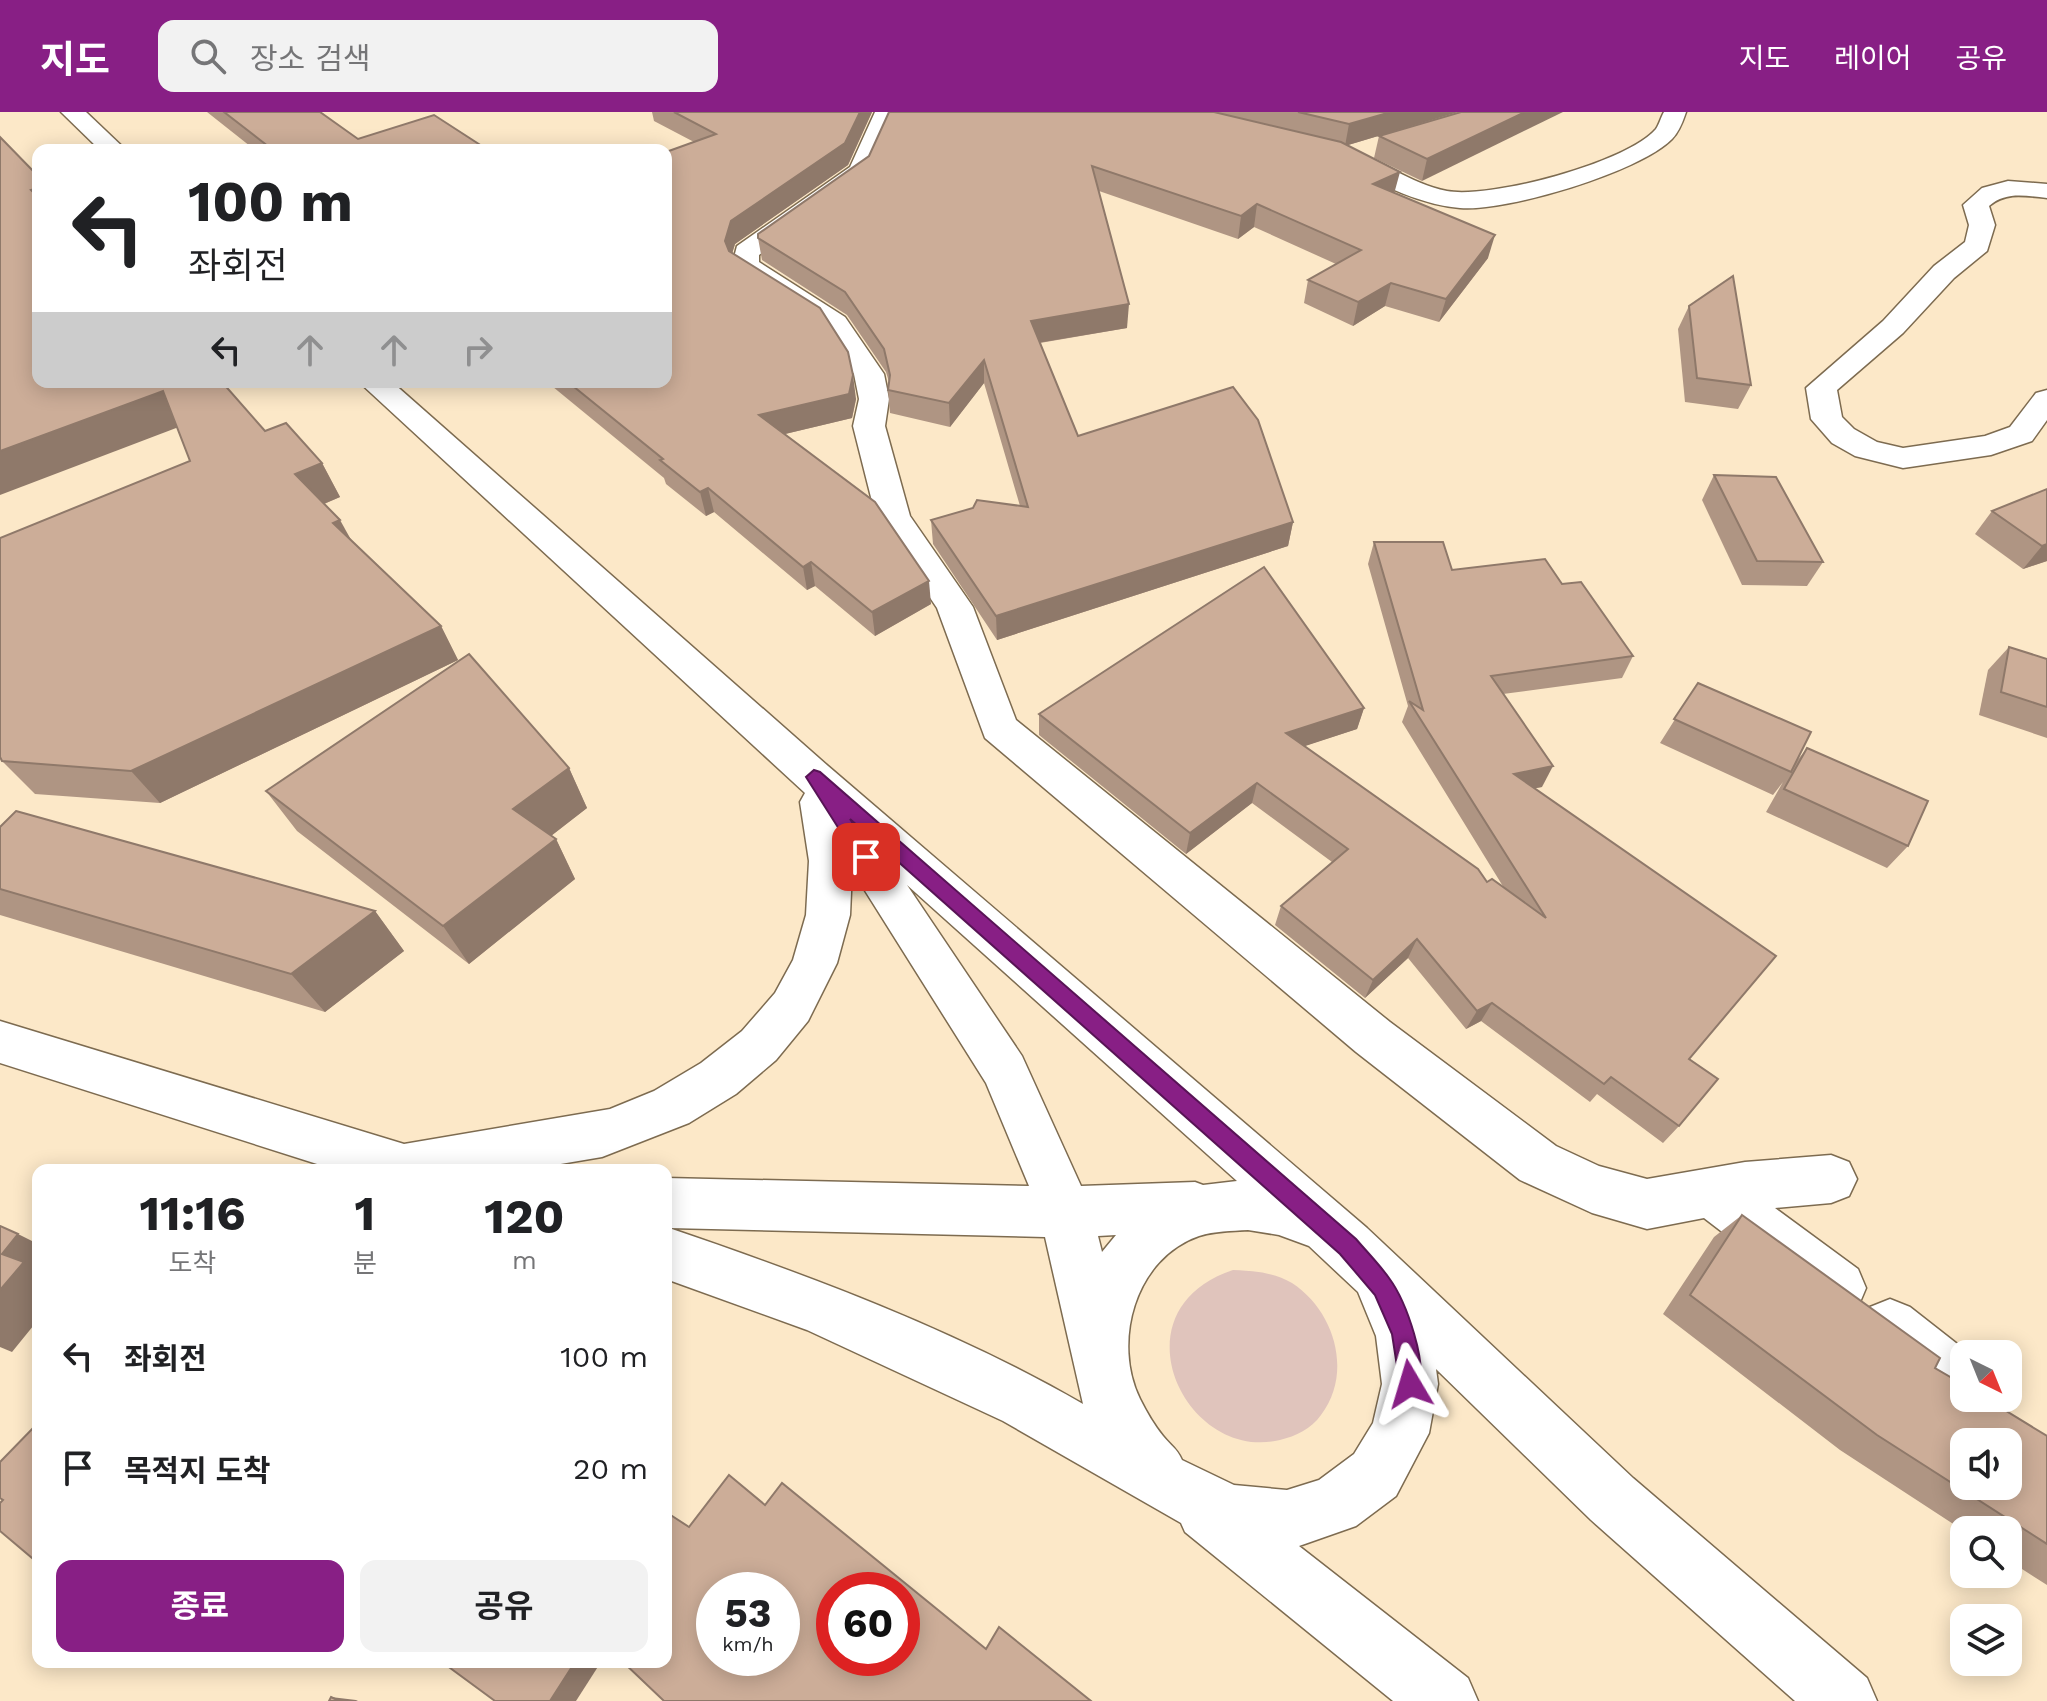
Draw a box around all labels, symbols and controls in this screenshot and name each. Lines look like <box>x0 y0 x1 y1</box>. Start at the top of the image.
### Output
search box <box>158 20 718 92</box>
icon: search <box>186 34 230 78</box>
text: 지도 <box>40 38 110 82</box>
text: 장소 검색 <box>250 41 371 76</box>
text: 지도 <box>1739 42 1790 75</box>
text: 레이어 <box>1834 42 1911 75</box>
text: 공유 <box>1955 42 2007 75</box>
text: 100 m <box>188 169 353 235</box>
icon: left <box>56 176 160 280</box>
text: 좌회전 <box>188 245 287 287</box>
icon: left <box>204 328 248 372</box>
icon: ahead <box>288 328 332 372</box>
icon: ahead <box>372 328 416 372</box>
icon: right <box>456 328 500 372</box>
pin <box>832 823 900 891</box>
icon: arrive <box>844 835 888 879</box>
text: 11:16 <box>139 1185 246 1242</box>
text: 1 <box>355 1185 375 1242</box>
text: 120 <box>484 1188 565 1245</box>
text: m <box>512 1245 537 1275</box>
text: 도착 <box>169 1248 216 1278</box>
text: 분 <box>353 1248 377 1278</box>
icon: left <box>56 1334 100 1378</box>
text: 100 m <box>560 1339 648 1374</box>
north arrow <box>1950 1340 2022 1412</box>
map controls <box>1950 1340 2022 1676</box>
text: 좌회전 <box>124 1341 207 1376</box>
position arrow <box>1368 1342 1452 1426</box>
button: sound <box>1950 1428 2022 1500</box>
icon: arrive <box>56 1446 100 1490</box>
text: 20 m <box>573 1451 648 1486</box>
text: 목적지 도착 <box>124 1453 271 1488</box>
button: search <box>1950 1516 2022 1588</box>
button: 종료 <box>56 1560 344 1652</box>
button: 공유 <box>360 1560 648 1652</box>
speed limit sign: 60 <box>816 1572 920 1676</box>
text: 53 <box>724 1590 772 1637</box>
button: layers <box>1950 1604 2022 1676</box>
text: km/h <box>722 1632 774 1656</box>

